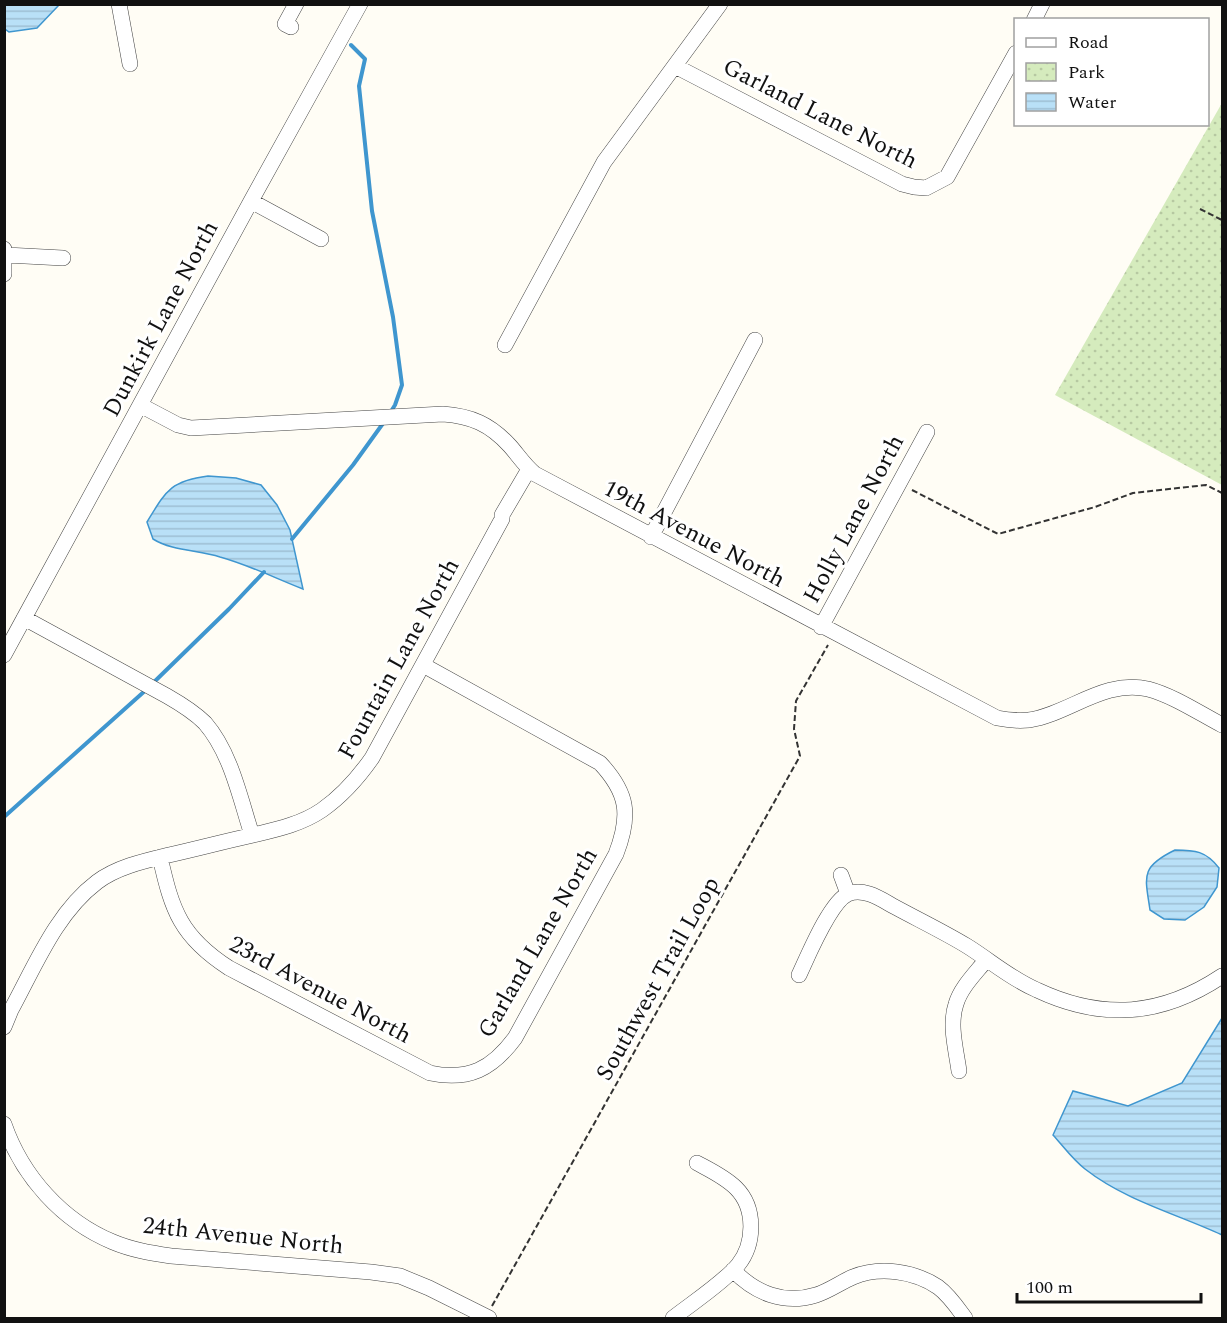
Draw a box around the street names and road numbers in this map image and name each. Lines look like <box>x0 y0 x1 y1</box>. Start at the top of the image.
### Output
street label: Garland Lane North <box>716 49 924 179</box>
street label: Dunkirk Lane North <box>94 214 228 424</box>
street label: Holly Lane North <box>794 428 914 610</box>
street label: 19th Avenue North <box>596 471 792 597</box>
street label: Fountain Lane North <box>329 552 469 766</box>
street label: Garland Lane North <box>469 841 607 1045</box>
street label: Southwest Trail Loop <box>587 870 729 1088</box>
street label: 23rd Avenue North <box>222 927 418 1053</box>
street label: 24th Avenue North <box>141 1208 345 1264</box>

